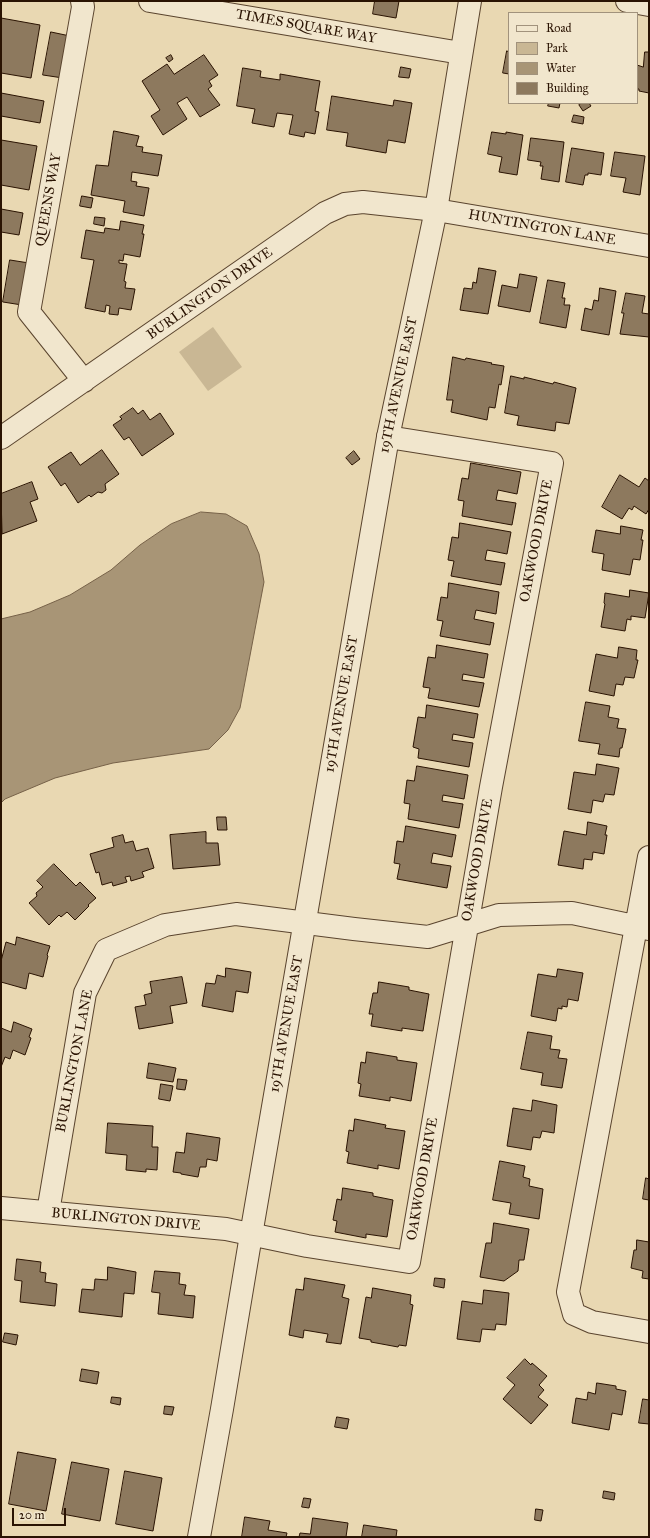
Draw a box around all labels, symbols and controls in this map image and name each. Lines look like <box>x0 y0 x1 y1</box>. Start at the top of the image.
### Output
street label: TIMES SQUARE WAY <box>234 6 378 48</box>
legend <box>508 12 638 104</box>
text: Road <box>546 21 572 35</box>
text: Park <box>546 41 568 55</box>
text: Water <box>546 61 576 75</box>
text: Building <box>546 81 588 95</box>
street label: QUEENS WAY <box>33 152 65 248</box>
street label: HUNTINGTON LANE <box>467 207 617 249</box>
street label: BURLINGTON DRIVE <box>144 244 276 344</box>
street label: 19TH AVENUE EAST <box>376 315 422 455</box>
street label: OAKWOOD DRIVE <box>517 478 557 604</box>
street label: 19TH AVENUE EAST <box>322 634 362 774</box>
street label: OAKWOOD DRIVE <box>459 797 497 923</box>
street label: 19TH AVENUE EAST <box>267 954 307 1094</box>
street label: BURLINGTON LANE <box>53 988 97 1134</box>
street label: OAKWOOD DRIVE <box>404 1116 442 1242</box>
street label: BURLINGTON DRIVE <box>51 1205 201 1235</box>
scale bar <box>14 1500 68 1526</box>
text: 20 m <box>19 1508 45 1522</box>

